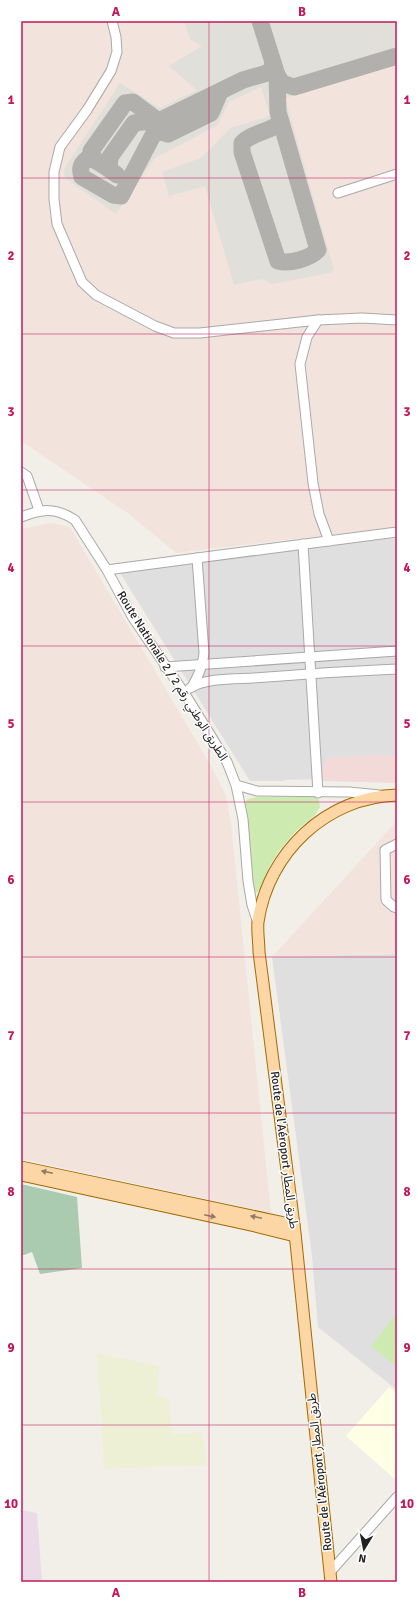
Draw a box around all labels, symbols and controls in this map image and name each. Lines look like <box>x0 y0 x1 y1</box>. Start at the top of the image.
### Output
text: A <box>112 4 121 20</box>
text: B <box>298 4 306 20</box>
text: 1 <box>7 92 15 108</box>
text: 1 <box>403 92 411 108</box>
text: 2 <box>7 248 15 264</box>
text: 2 <box>403 248 411 264</box>
text: 3 <box>7 404 15 420</box>
text: 3 <box>403 404 411 420</box>
text: 4 <box>7 560 15 576</box>
text: 4 <box>403 560 411 576</box>
street label: Route Nationale 2 / الطريق الوطني رقم 2 <box>112 588 231 765</box>
text: 5 <box>7 716 15 732</box>
text: 5 <box>403 716 411 732</box>
text: 6 <box>7 872 15 888</box>
text: 6 <box>403 872 411 888</box>
text: 7 <box>7 1028 15 1044</box>
text: 7 <box>403 1028 411 1044</box>
street label: Route de l'Aéroport طريق المطار <box>267 1070 301 1230</box>
one-way arrow <box>40 1169 53 1175</box>
text: 8 <box>7 1184 15 1200</box>
text: 8 <box>403 1184 411 1200</box>
one-way arrow <box>204 1213 216 1219</box>
one-way arrow <box>250 1214 262 1220</box>
text: 9 <box>7 1340 15 1356</box>
text: 9 <box>403 1340 411 1356</box>
street label: Route de l'Aéroport طريق المطار <box>304 1392 336 1552</box>
text: 10 <box>4 1496 18 1512</box>
text: 10 <box>400 1496 414 1512</box>
north arrow <box>344 1529 384 1569</box>
text: N <box>357 1551 367 1565</box>
text: A <box>112 1585 121 1601</box>
text: B <box>298 1585 306 1601</box>

